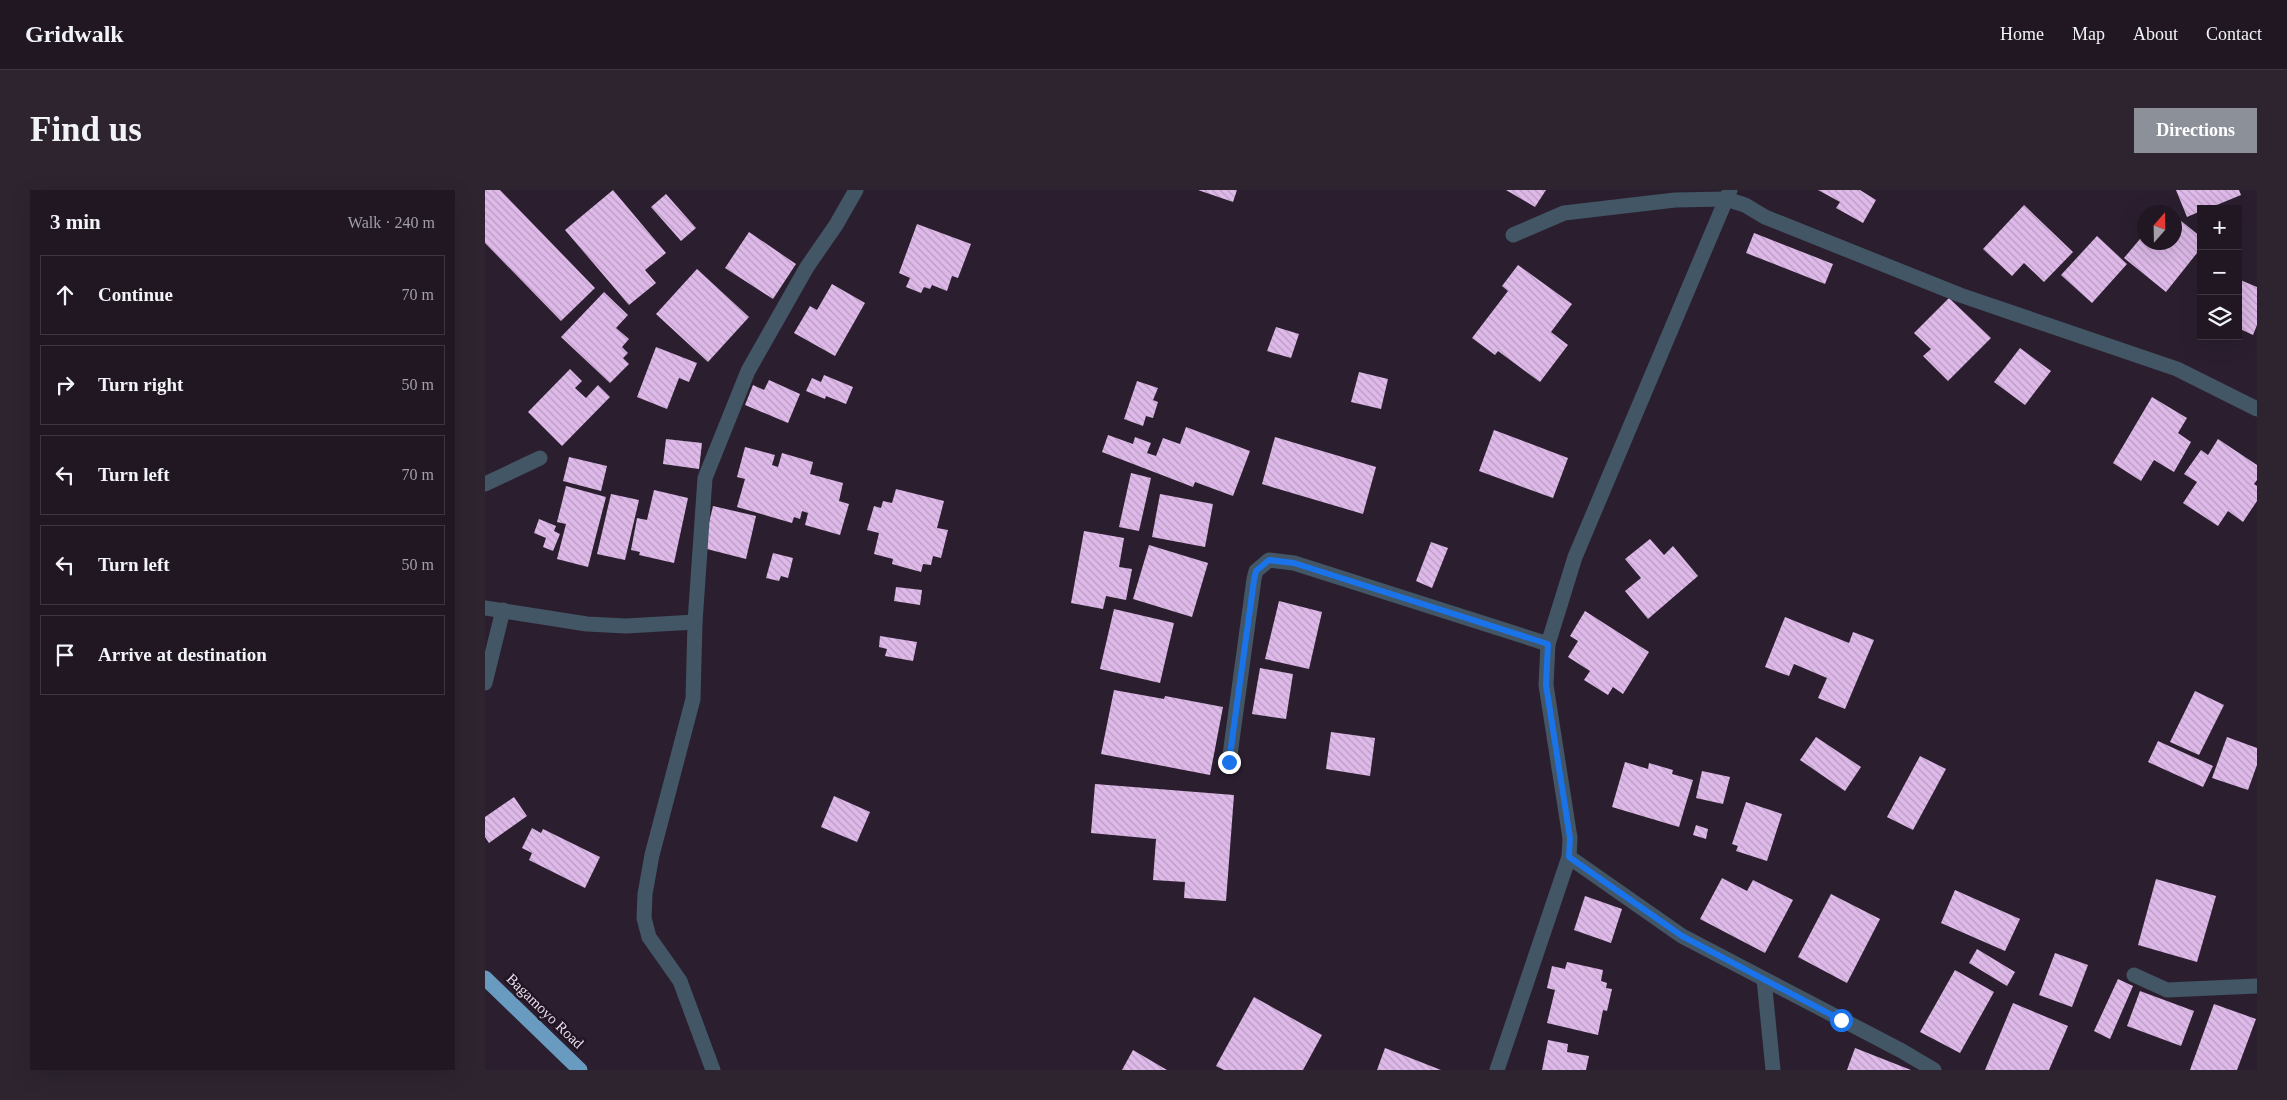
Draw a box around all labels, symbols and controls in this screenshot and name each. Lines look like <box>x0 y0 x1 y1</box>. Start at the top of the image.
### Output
text: Gridwalk <box>25 21 124 47</box>
text: Home <box>2000 24 2044 44</box>
text: Map <box>2072 24 2105 44</box>
text: About <box>2133 24 2178 44</box>
text: Contact <box>2206 24 2262 44</box>
button: Directions <box>2134 108 2257 153</box>
text: Find us <box>30 110 142 149</box>
north arrow <box>2137 205 2182 250</box>
map controls <box>2197 205 2242 340</box>
button: + <box>2197 205 2242 250</box>
text: 3 min <box>50 210 101 234</box>
text: Walk · 240 m <box>348 214 435 231</box>
button: − <box>2197 250 2242 295</box>
icon: ahead <box>51 281 79 309</box>
text: Continue <box>98 284 173 305</box>
text: 70 m <box>402 286 434 303</box>
button: layers <box>2197 295 2242 340</box>
icon: right <box>51 371 79 399</box>
text: Turn right <box>98 374 183 395</box>
text: 50 m <box>402 376 434 393</box>
icon: left <box>51 461 79 489</box>
text: Turn left <box>98 464 170 485</box>
text: 70 m <box>402 466 434 483</box>
icon: left <box>51 551 79 579</box>
text: Turn left <box>98 554 170 575</box>
text: 50 m <box>402 556 434 573</box>
icon: arrive <box>51 641 79 669</box>
text: Arrive at destination <box>98 644 267 665</box>
route end <box>1218 751 1241 774</box>
street label: Bagamoyo Road <box>503 970 587 1052</box>
route start <box>1830 1009 1853 1032</box>

